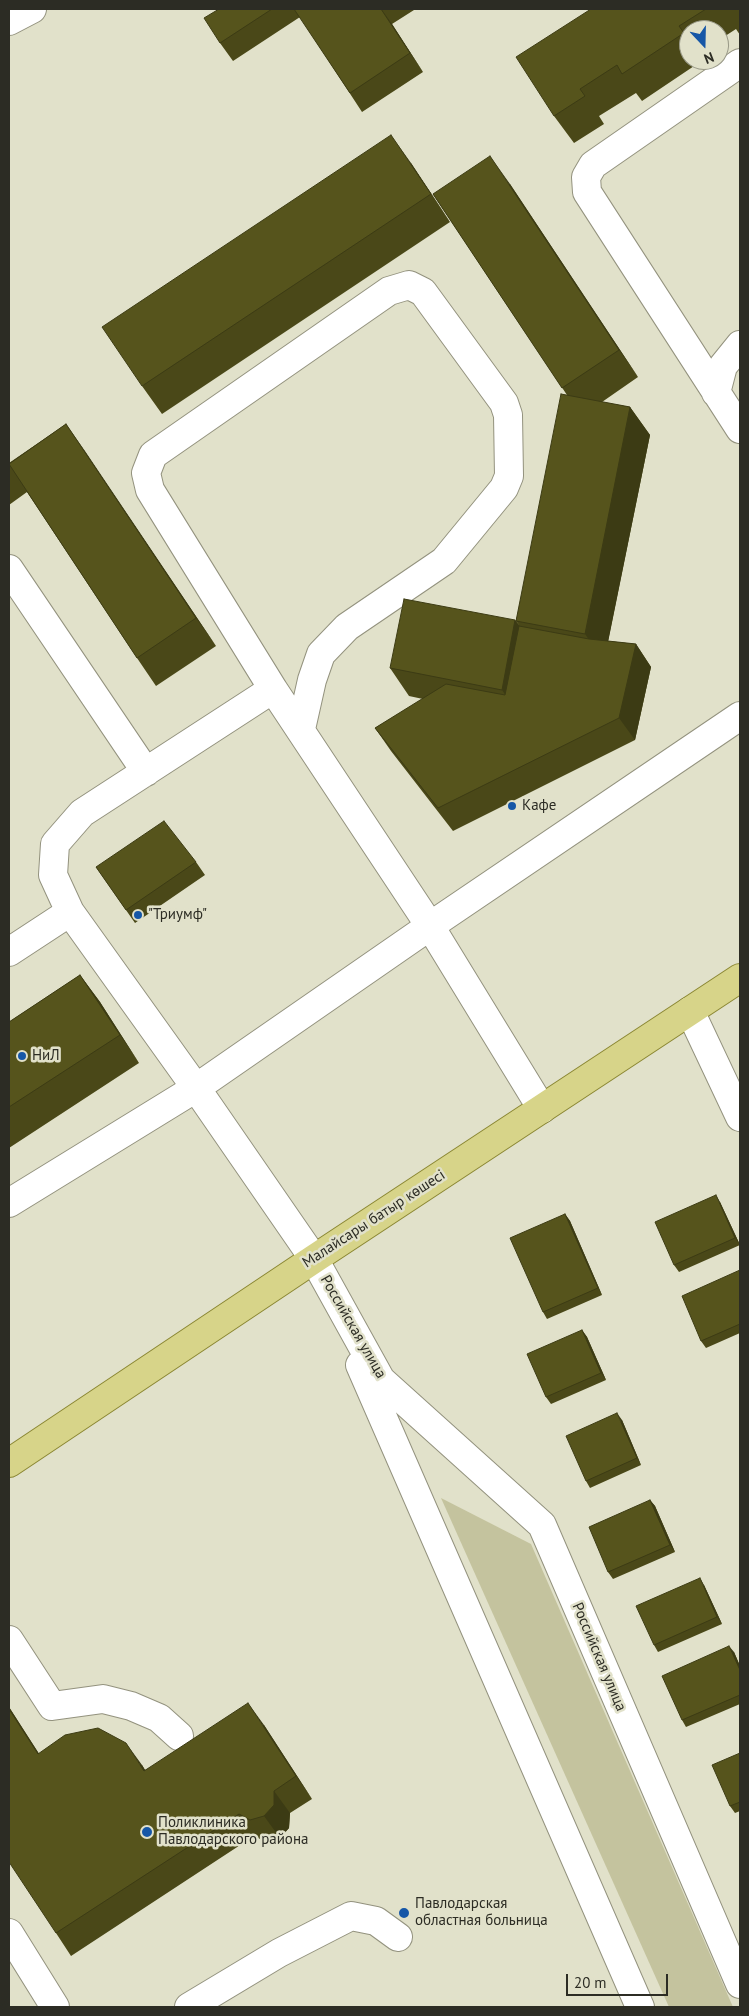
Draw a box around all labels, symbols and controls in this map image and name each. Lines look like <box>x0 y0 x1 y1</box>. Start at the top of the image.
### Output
north arrow <box>679 20 729 70</box>
text: N <box>702 48 717 68</box>
place label: Кафе <box>522 797 556 815</box>
marker: Кафе <box>506 800 518 812</box>
place label: "Триумф" <box>148 906 207 924</box>
marker: "Триумф" <box>132 909 144 921</box>
place label: НиЛ <box>32 1047 60 1065</box>
marker: НиЛ <box>16 1050 28 1062</box>
street label: Малайсары батыр көшесі <box>299 1166 449 1272</box>
street label: Российская улица <box>316 1272 390 1382</box>
street label: Российская улица <box>568 1600 630 1714</box>
place label: Поликлиника Павлодарского района <box>158 1814 308 1849</box>
marker: Поликлиника Павлодарского района <box>140 1825 154 1839</box>
place label: Павлодарская областная больница <box>415 1895 548 1930</box>
marker: Павлодарская областная больница <box>397 1906 411 1920</box>
scale bar <box>569 1964 672 1996</box>
text: 20 m <box>574 1973 607 1992</box>

